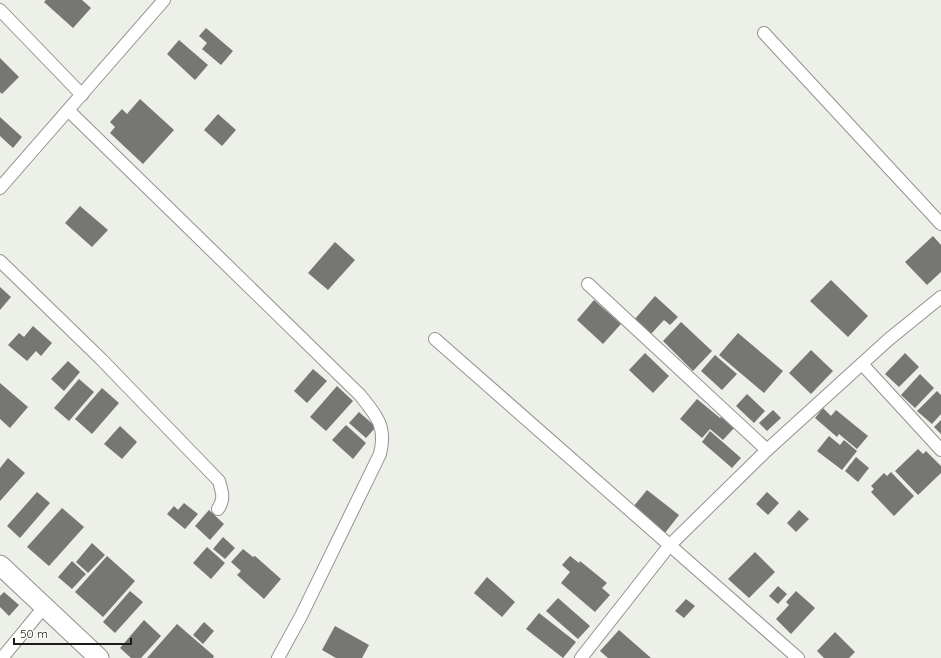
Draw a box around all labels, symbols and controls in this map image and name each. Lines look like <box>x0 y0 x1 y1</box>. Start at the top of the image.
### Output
scale bar <box>14 620 131 646</box>
text: 50 m <box>20 626 48 641</box>

